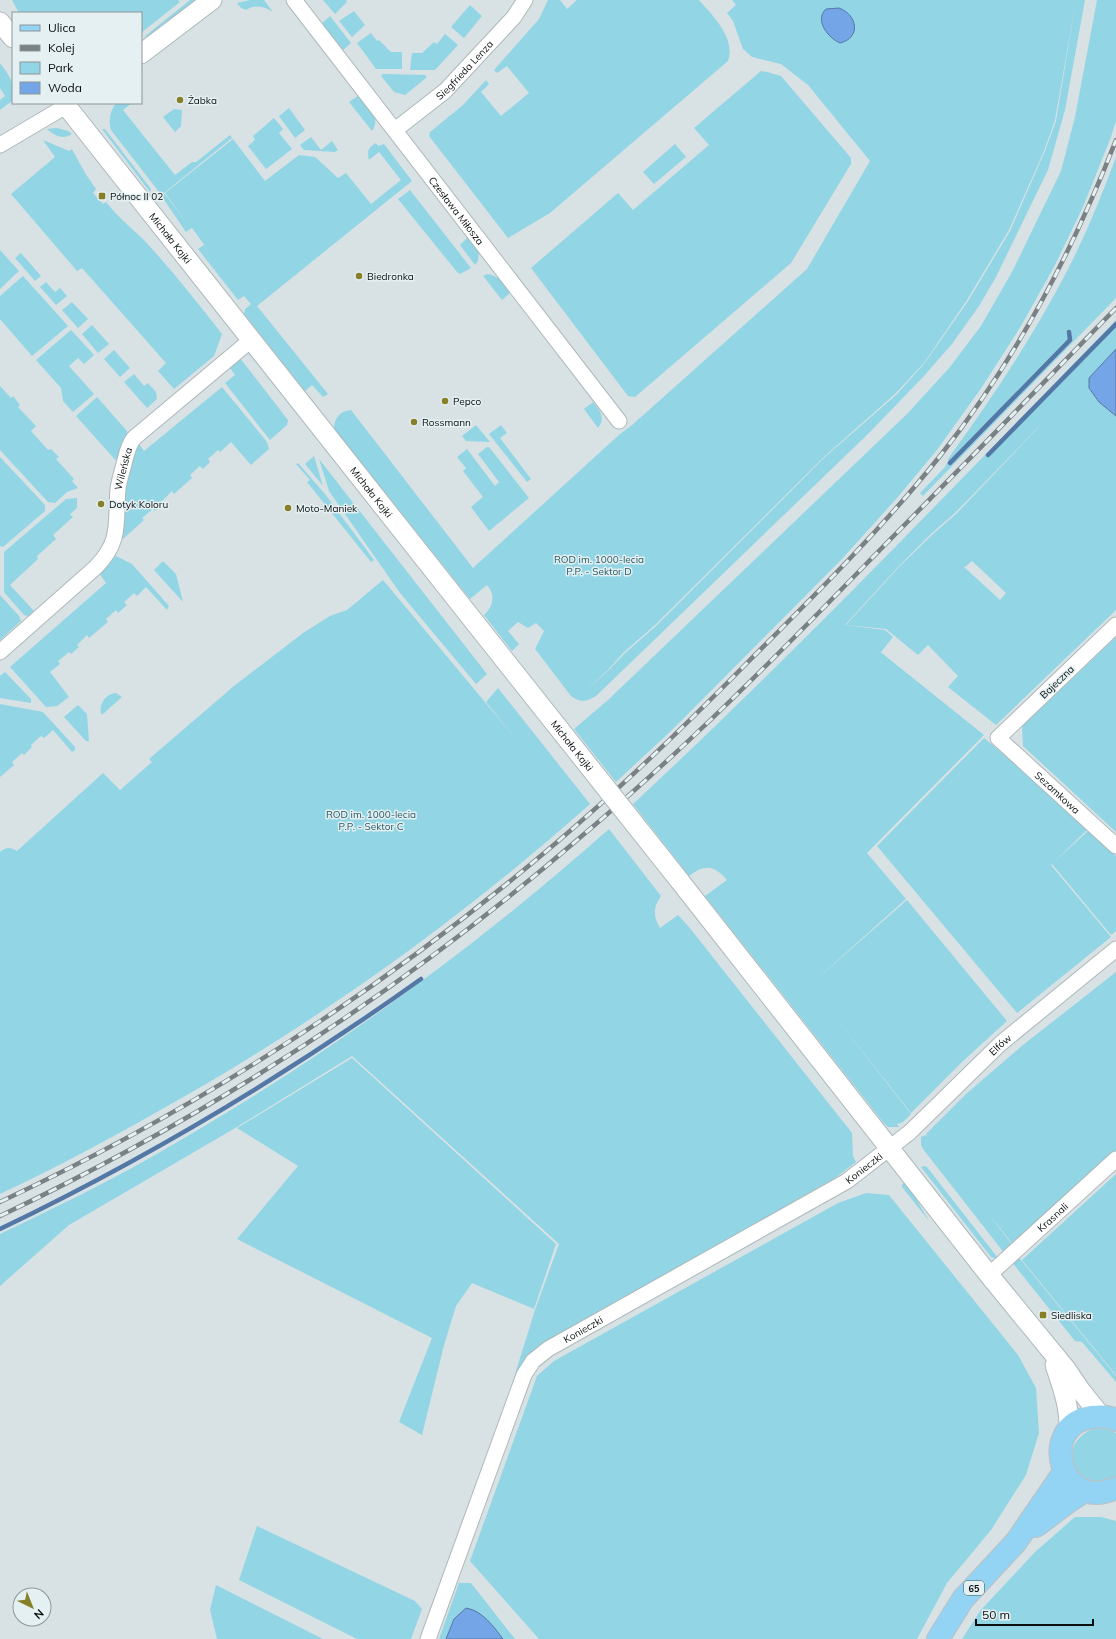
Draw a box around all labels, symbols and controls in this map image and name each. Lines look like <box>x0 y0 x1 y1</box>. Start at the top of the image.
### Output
legend <box>12 12 142 104</box>
text: Ulica <box>48 20 76 35</box>
street label: Siegfrieda Lenza <box>433 37 496 102</box>
text: Kolej <box>48 40 75 55</box>
text: Park <box>48 60 74 75</box>
text: Woda <box>48 80 82 95</box>
place label: Żabka <box>188 94 217 107</box>
marker: Żabka <box>175 95 185 105</box>
street label: Czesława Miłosza <box>426 174 487 247</box>
place label: Północ II 02 <box>110 190 163 203</box>
marker: Północ II 02 <box>97 191 107 201</box>
street label: Michała Kajki <box>147 210 195 266</box>
place label: Biedronka <box>367 270 414 283</box>
marker: Biedronka <box>354 271 364 281</box>
place label: Pepco <box>453 395 482 408</box>
marker: Pepco <box>440 396 450 406</box>
place label: Rossmann <box>422 416 471 429</box>
marker: Rossmann <box>409 417 419 427</box>
street label: Wileńska <box>111 446 135 491</box>
street label: Michała Kajki <box>348 464 396 520</box>
place label: Dotyk Koloru <box>109 498 168 511</box>
marker: Dotyk Koloru <box>96 499 106 509</box>
place label: Moto-Maniek <box>296 502 358 515</box>
marker: Moto-Maniek <box>283 503 293 513</box>
park label: ROD im. 1000-lecia P.P. - Sektor D <box>554 553 644 578</box>
street label: Bajeczna <box>1037 663 1077 701</box>
street label: Michała Kajki <box>548 717 596 773</box>
street label: Sezamkowa <box>1032 768 1083 816</box>
park label: ROD im. 1000-lecia P.P. - Sektor C <box>326 808 416 833</box>
street label: Elfów <box>986 1031 1014 1058</box>
street label: Konieczki <box>843 1149 885 1186</box>
street label: Krasnali <box>1034 1200 1071 1234</box>
place label: Siedliska <box>1051 1309 1092 1322</box>
marker: Siedliska <box>1038 1310 1048 1320</box>
street label: Konieczki <box>561 1313 605 1346</box>
road number: 65 <box>964 1581 984 1595</box>
north arrow <box>12 1587 52 1627</box>
scale bar <box>976 1601 1093 1627</box>
text: N <box>31 1606 47 1622</box>
text: 50 m <box>982 1607 1010 1622</box>

